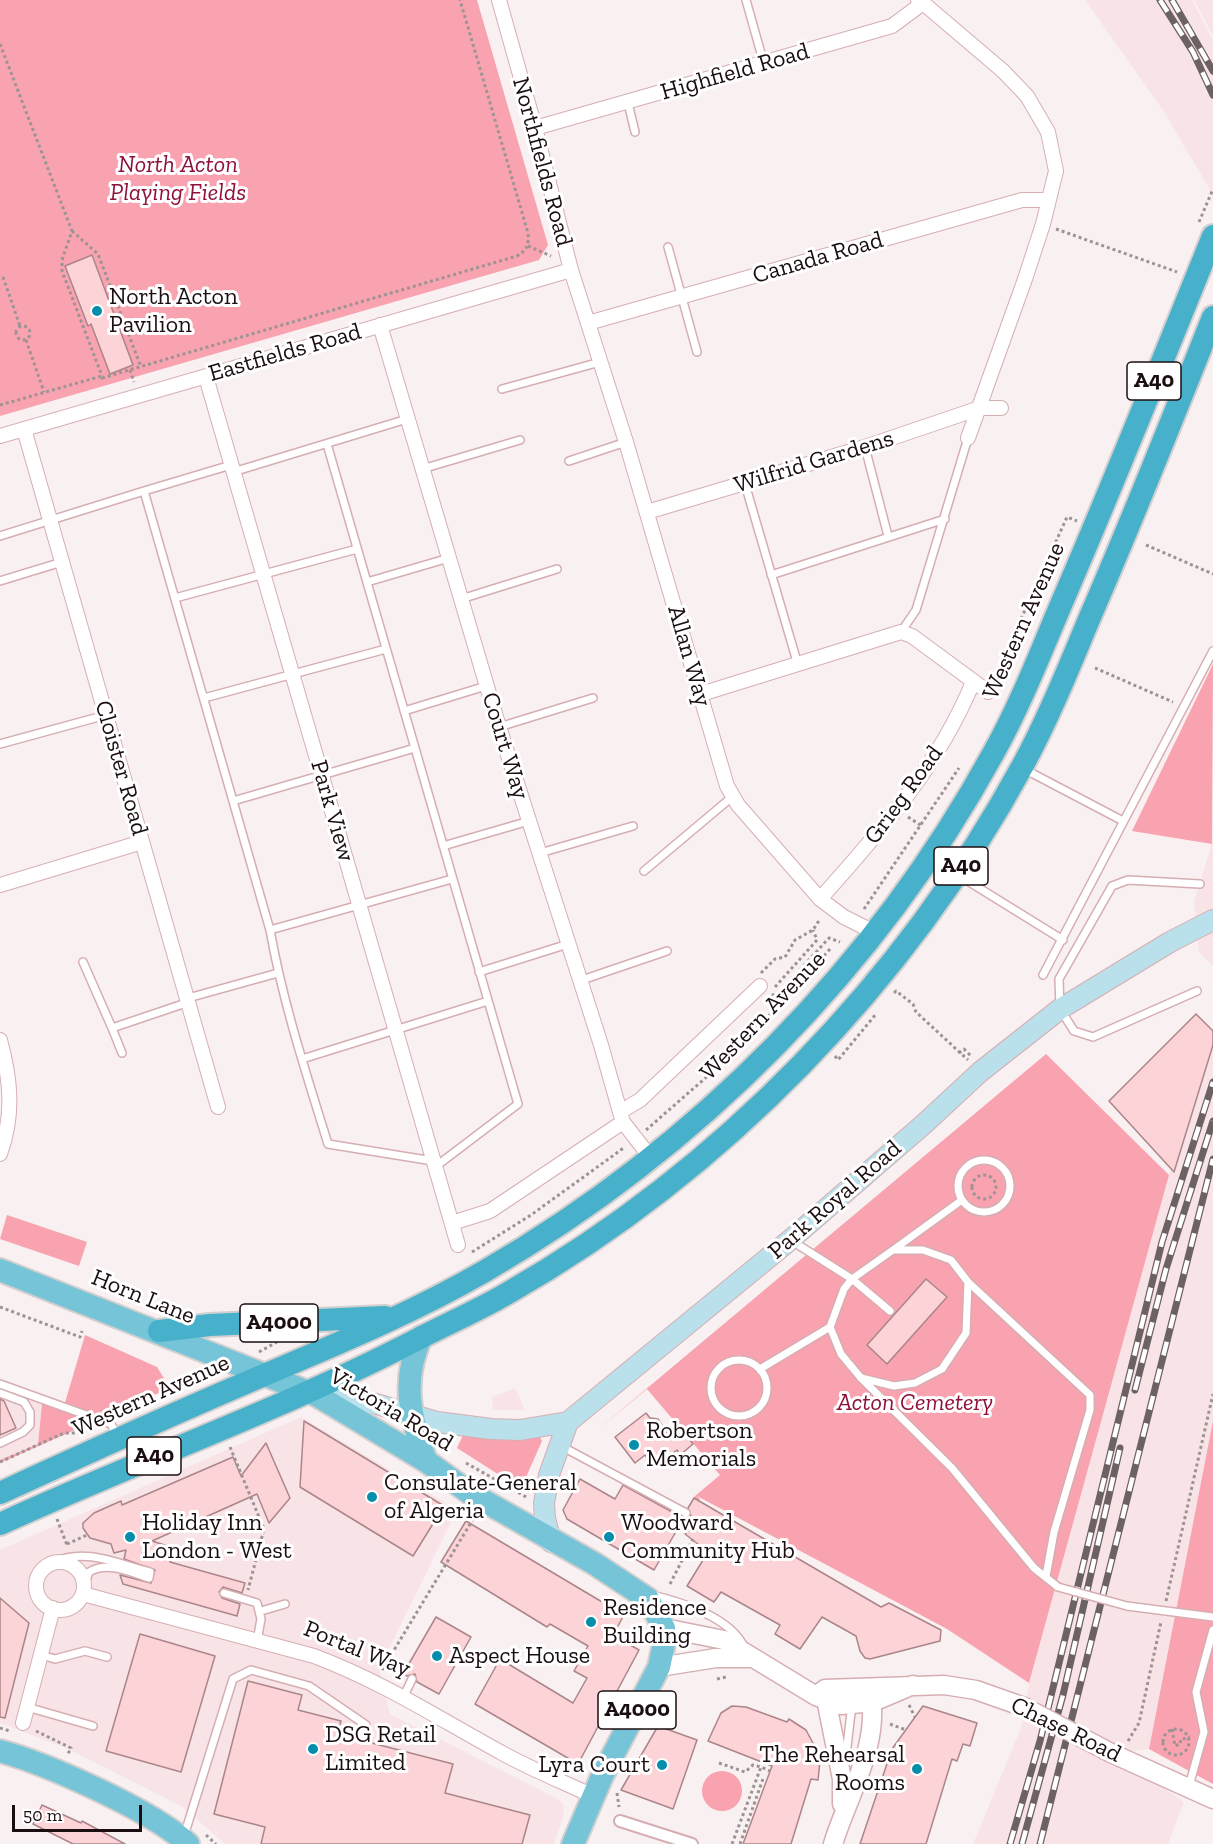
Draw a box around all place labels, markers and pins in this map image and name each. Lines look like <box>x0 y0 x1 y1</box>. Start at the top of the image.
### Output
place label: North Acton Pavilion <box>109 283 238 339</box>
marker: North Acton Pavilion <box>90 304 104 318</box>
place label: Robertson Memorials <box>646 1417 756 1473</box>
marker: Robertson Memorials <box>627 1438 641 1452</box>
place label: Consulate-General of Algeria <box>384 1469 577 1525</box>
marker: Consulate-General of Algeria <box>365 1490 379 1504</box>
place label: Holiday Inn London - West <box>142 1509 292 1565</box>
place label: Woodward Community Hub <box>621 1509 795 1565</box>
marker: Holiday Inn London - West <box>123 1530 137 1544</box>
marker: Woodward Community Hub <box>602 1530 616 1544</box>
place label: Residence Building <box>603 1594 707 1650</box>
marker: Residence Building <box>584 1615 598 1629</box>
place label: Aspect House <box>449 1642 590 1670</box>
marker: Aspect House <box>430 1649 444 1663</box>
place label: DSG Retail Limited <box>325 1721 436 1777</box>
place label: The Rehearsal Rooms <box>759 1741 905 1797</box>
marker: DSG Retail Limited <box>306 1742 320 1756</box>
place label: Lyra Court <box>538 1751 650 1779</box>
marker: Lyra Court <box>655 1758 669 1772</box>
marker: The Rehearsal Rooms <box>910 1762 924 1776</box>

